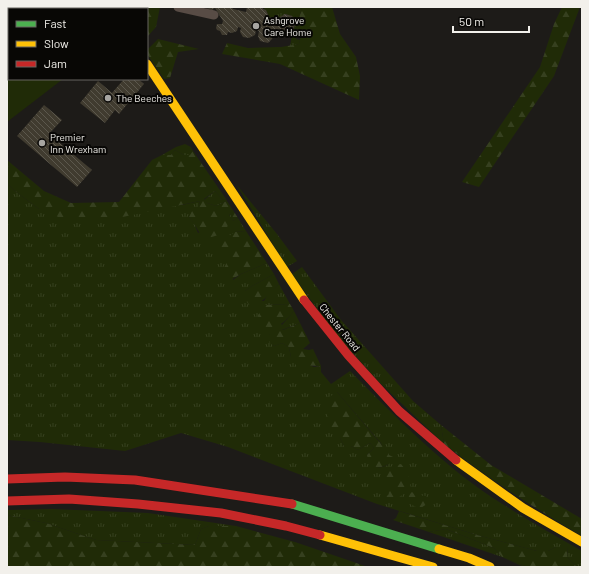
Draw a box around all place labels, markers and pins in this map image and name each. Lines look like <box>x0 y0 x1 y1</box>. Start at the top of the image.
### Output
place label: Ashgrove Care Home <box>264 14 312 38</box>
marker: Ashgrove Care Home <box>251 21 261 31</box>
place label: The Beeches <box>116 92 172 104</box>
marker: The Beeches <box>103 93 113 103</box>
place label: Premier Inn Wrexham <box>50 131 106 155</box>
marker: Premier Inn Wrexham <box>37 138 47 148</box>

